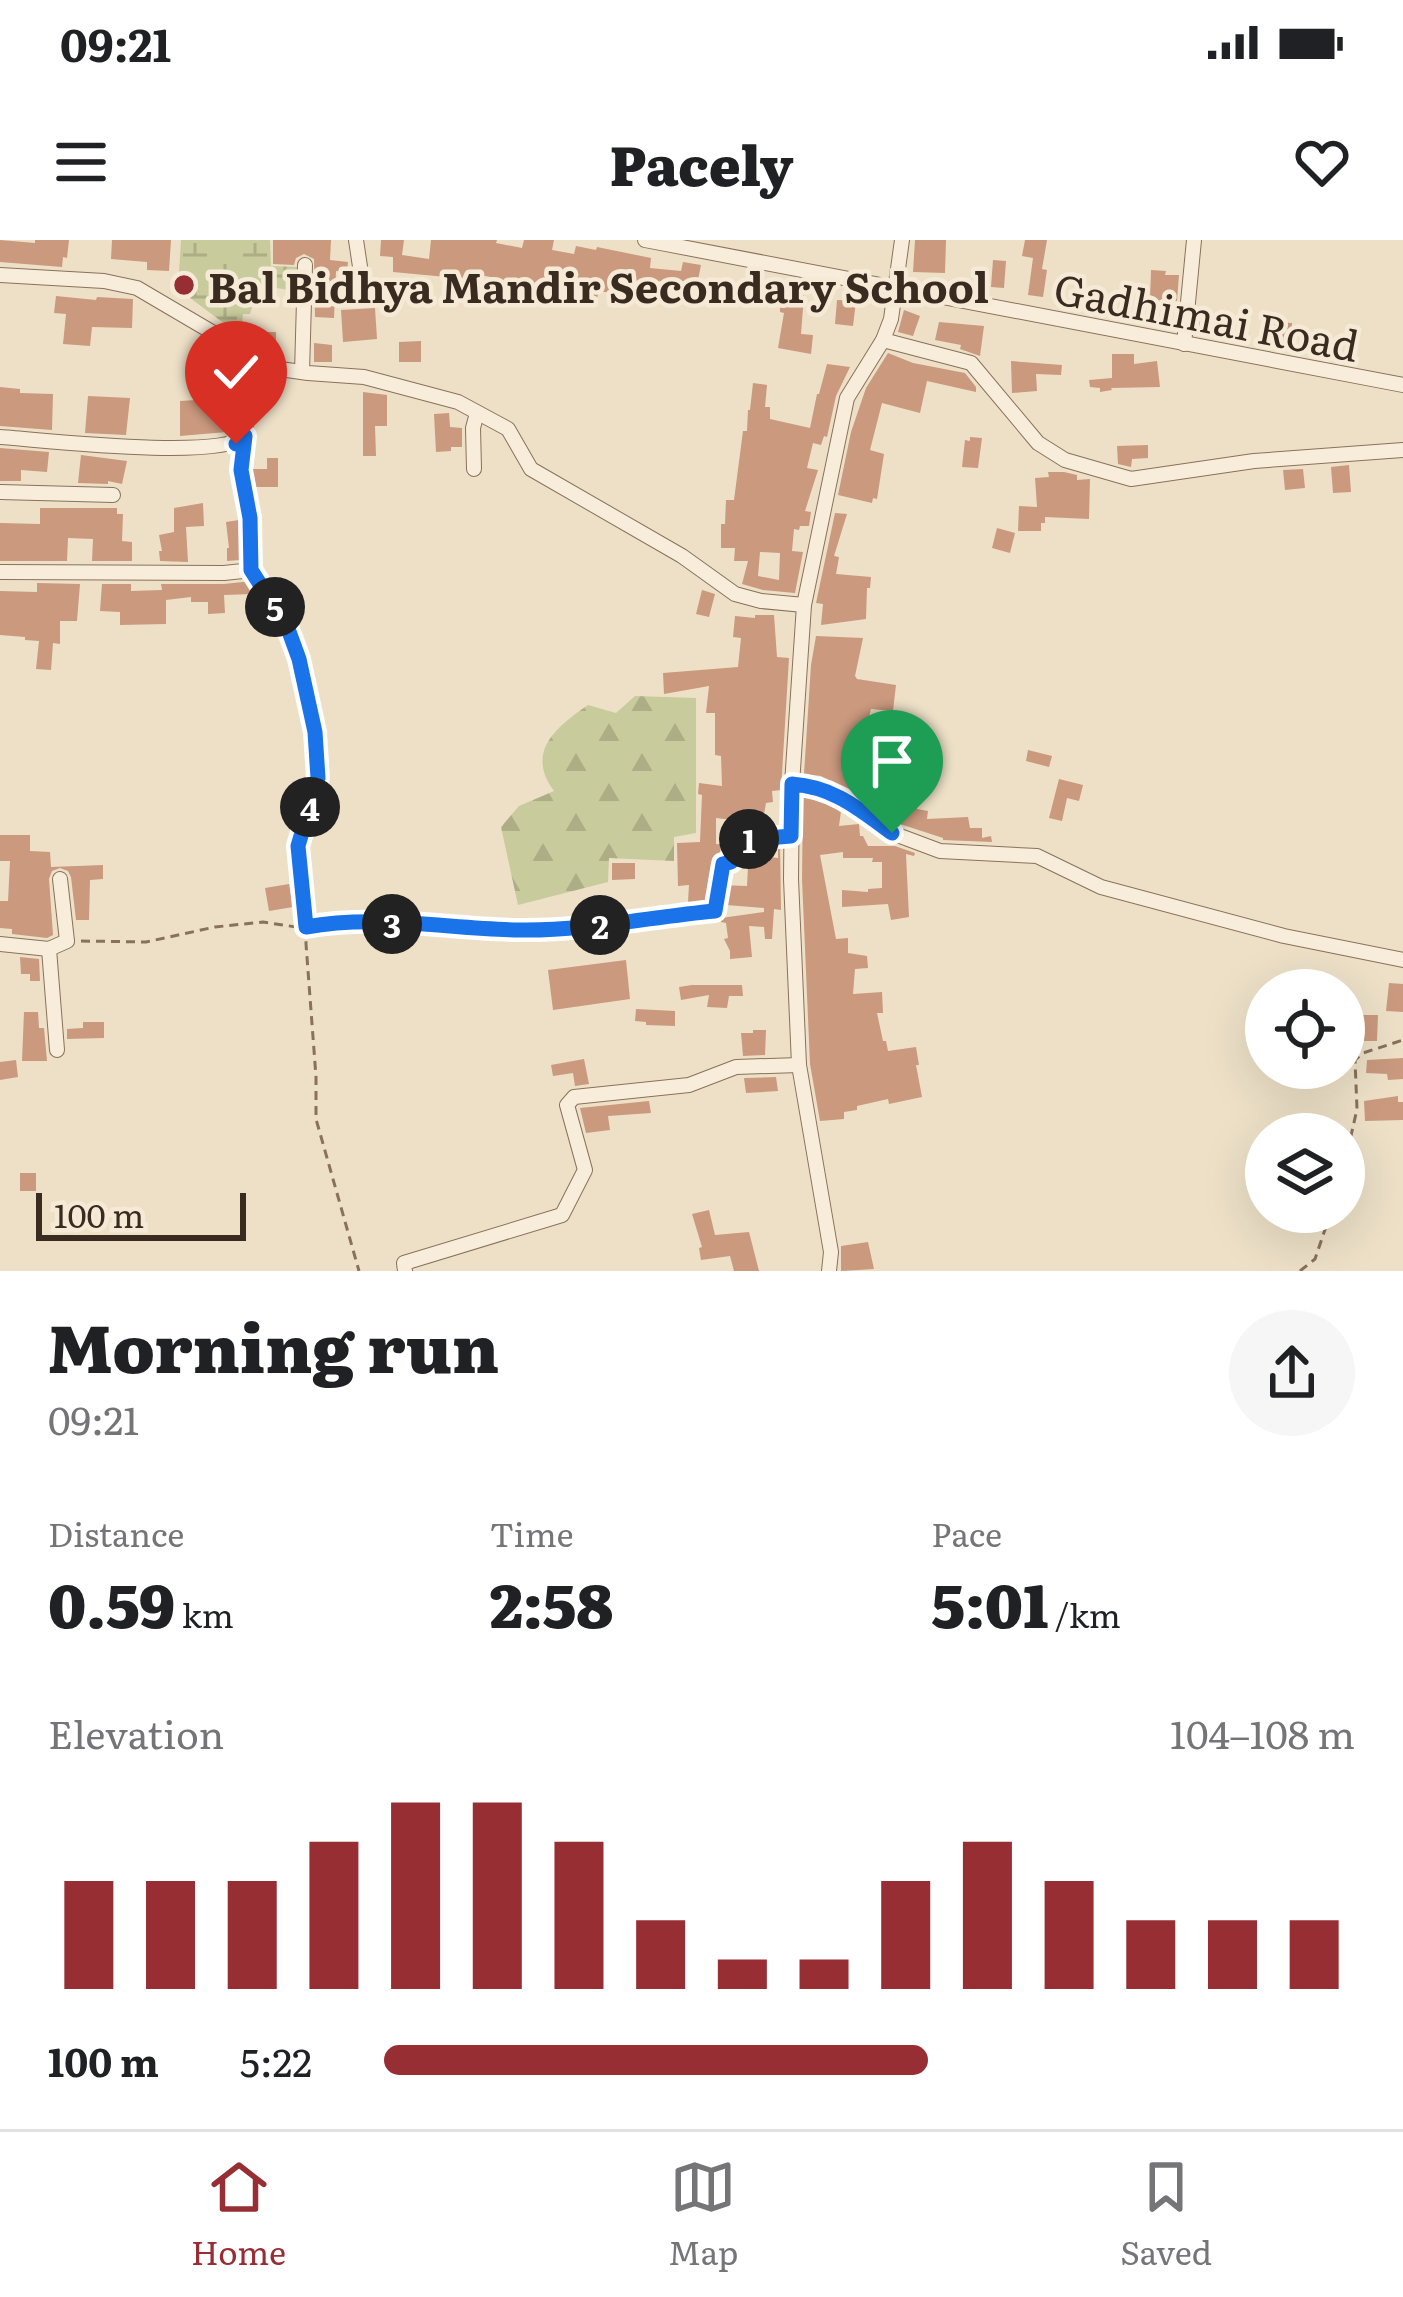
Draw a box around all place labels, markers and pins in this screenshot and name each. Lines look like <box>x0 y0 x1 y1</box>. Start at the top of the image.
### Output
place label: Bal Bidhya Mandir Secondary School <box>208 254 989 316</box>
marker: Bal Bidhya Mandir Secondary School <box>171 272 197 298</box>
pin <box>185 321 287 444</box>
pin: 5 <box>245 577 305 637</box>
pin <box>841 710 943 833</box>
pin: 4 <box>280 777 340 837</box>
pin: 1 <box>719 809 779 869</box>
pin: 3 <box>362 894 422 954</box>
pin: 2 <box>570 895 630 955</box>

